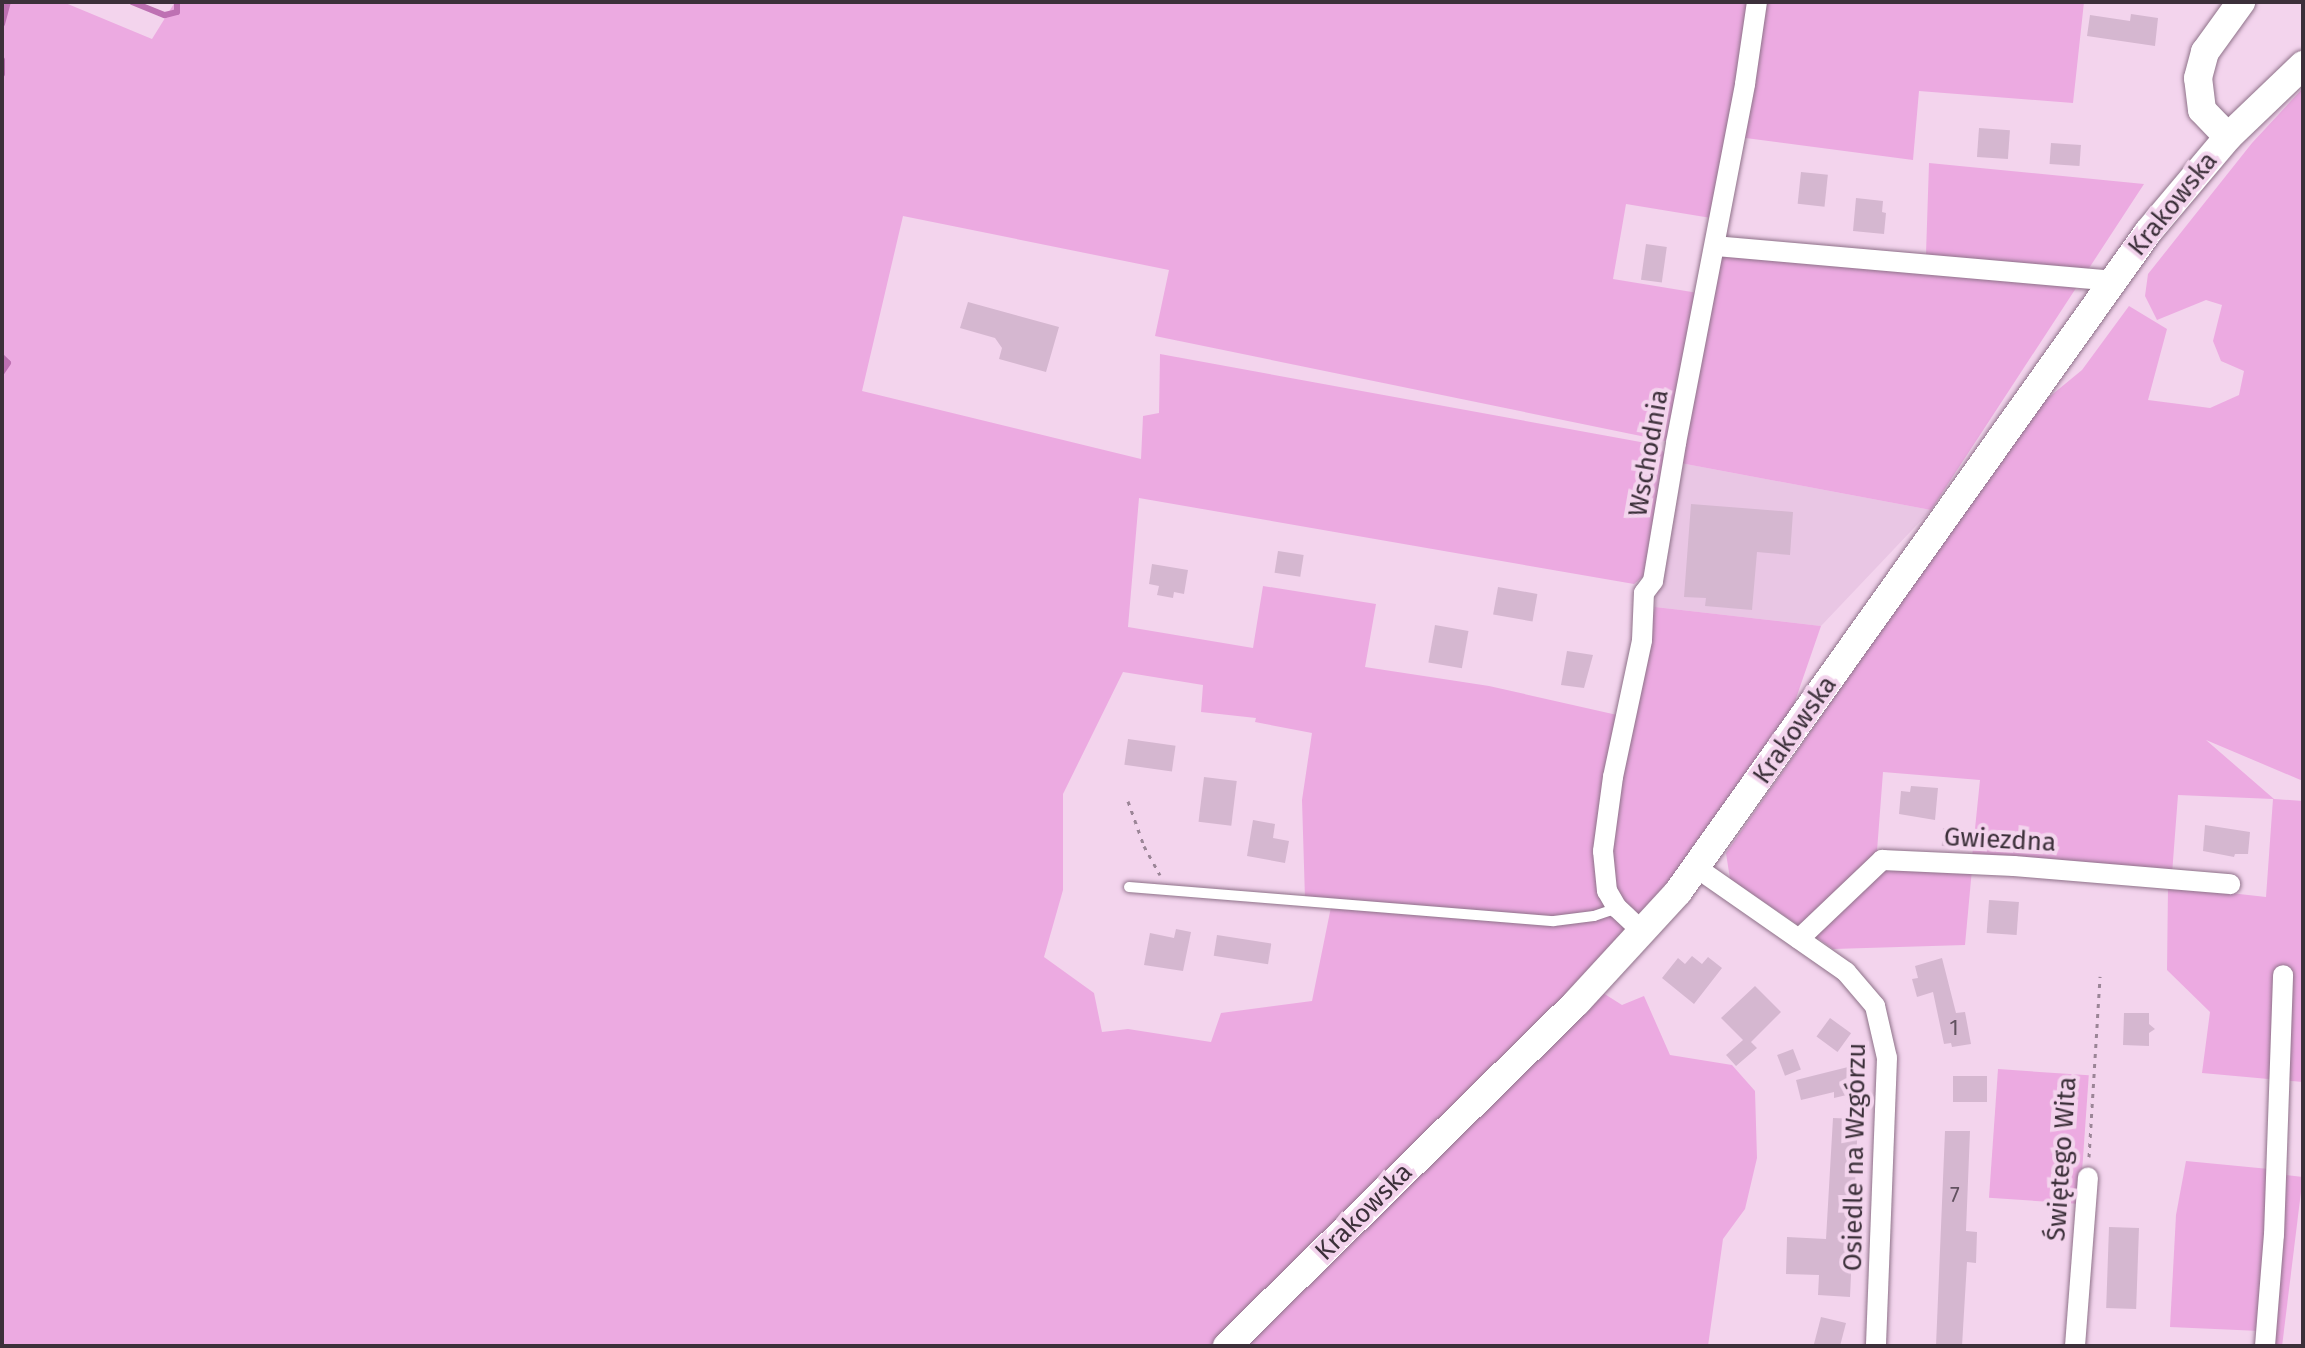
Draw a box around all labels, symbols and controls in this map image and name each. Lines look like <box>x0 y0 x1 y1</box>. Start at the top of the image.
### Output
street label: Krakowska <box>2122 146 2224 262</box>
street label: Wschodnia <box>1622 387 1676 519</box>
street label: Krakowska <box>1746 670 1844 790</box>
street label: Gwiezdna <box>1943 821 2057 859</box>
house number: 1 <box>1949 1015 1959 1041</box>
street label: Osiedle na Wzgórzu <box>1837 1042 1873 1272</box>
street label: Świętego Wita <box>2041 1076 2083 1242</box>
street label: Krakowska <box>1309 1157 1419 1267</box>
house number: 7 <box>1950 1182 1960 1208</box>

